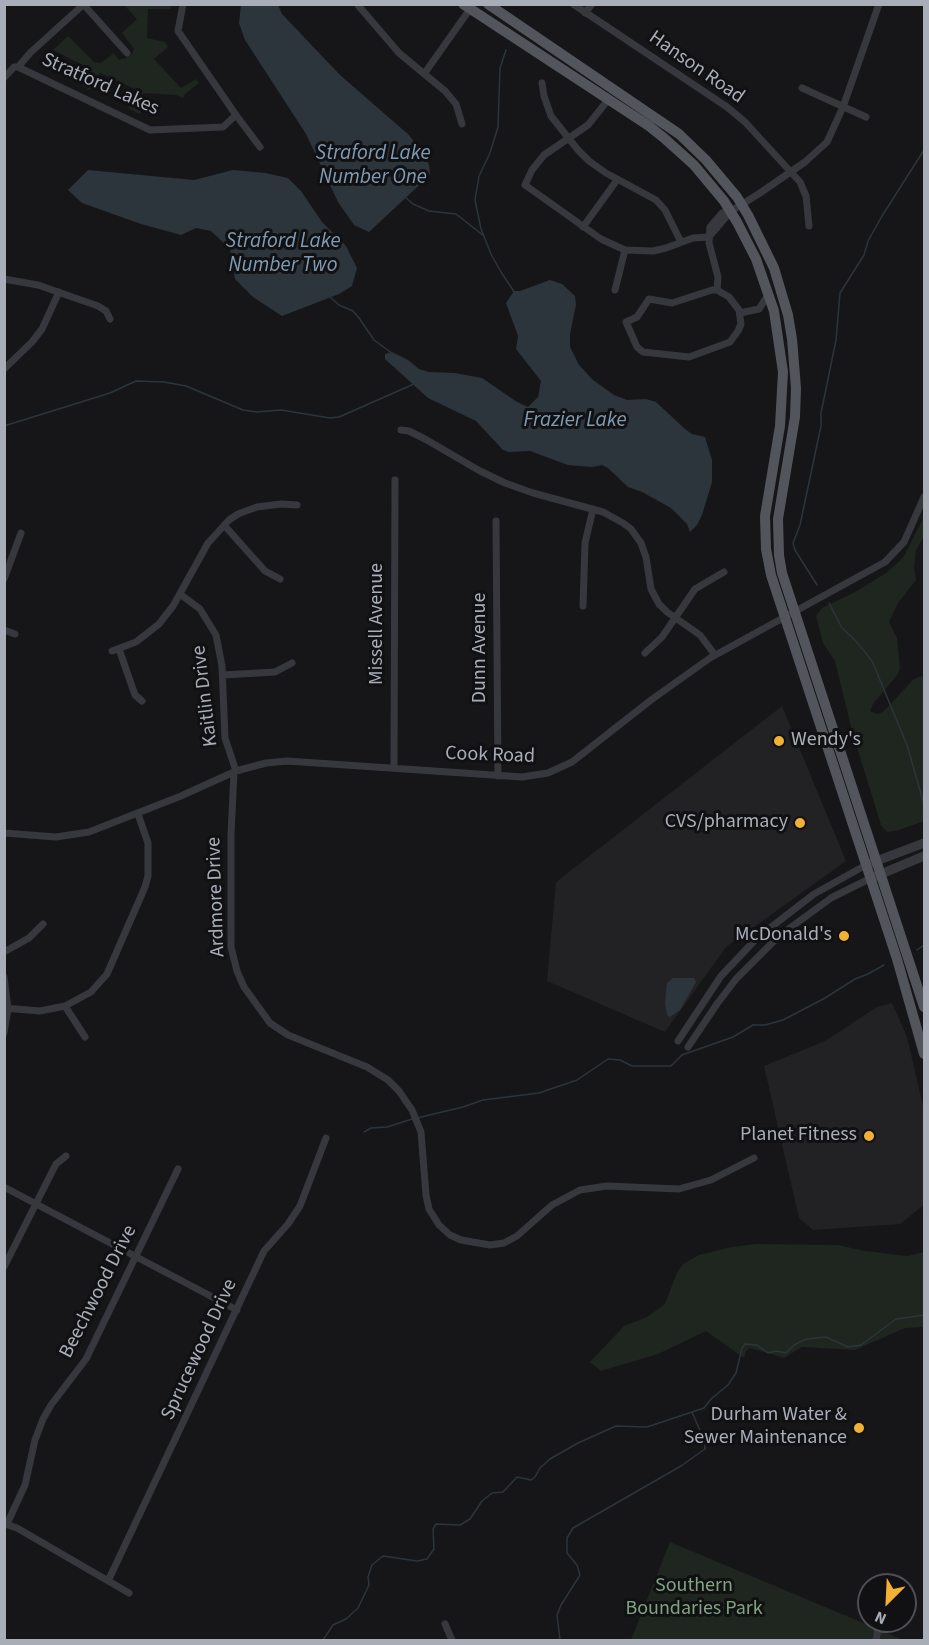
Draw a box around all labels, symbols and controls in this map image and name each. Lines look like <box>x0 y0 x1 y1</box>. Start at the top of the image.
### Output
street label: Hanson Road <box>644 26 748 110</box>
street label: Stratford Lakes <box>38 48 162 122</box>
water label: Straford Lake Number One <box>316 141 430 191</box>
water label: Straford Lake Number Two <box>226 229 340 279</box>
water label: Frazier Lake <box>523 408 627 434</box>
street label: Missell Avenue <box>366 563 390 685</box>
street label: Dunn Avenue <box>469 593 493 703</box>
street label: Kaitlin Drive <box>188 644 224 748</box>
place label: Wendy's <box>791 729 861 753</box>
marker: Wendy's <box>772 734 786 748</box>
street label: Cook Road <box>445 742 535 770</box>
place label: CVS/pharmacy <box>665 811 788 835</box>
marker: CVS/pharmacy <box>793 816 807 830</box>
street label: Ardmore Drive <box>203 837 231 957</box>
place label: McDonald's <box>735 924 832 948</box>
marker: McDonald's <box>837 929 851 943</box>
place label: Planet Fitness <box>740 1124 857 1148</box>
marker: Planet Fitness <box>862 1129 876 1143</box>
street label: Beechwood Drive <box>55 1221 143 1363</box>
street label: Sprucewood Drive <box>157 1276 243 1424</box>
place label: Durham Water & Sewer Maintenance <box>684 1404 847 1451</box>
marker: Durham Water & Sewer Maintenance <box>852 1421 866 1435</box>
north arrow <box>857 1573 917 1633</box>
park label: Southern Boundaries Park <box>625 1575 763 1622</box>
text: N <box>871 1605 890 1630</box>

